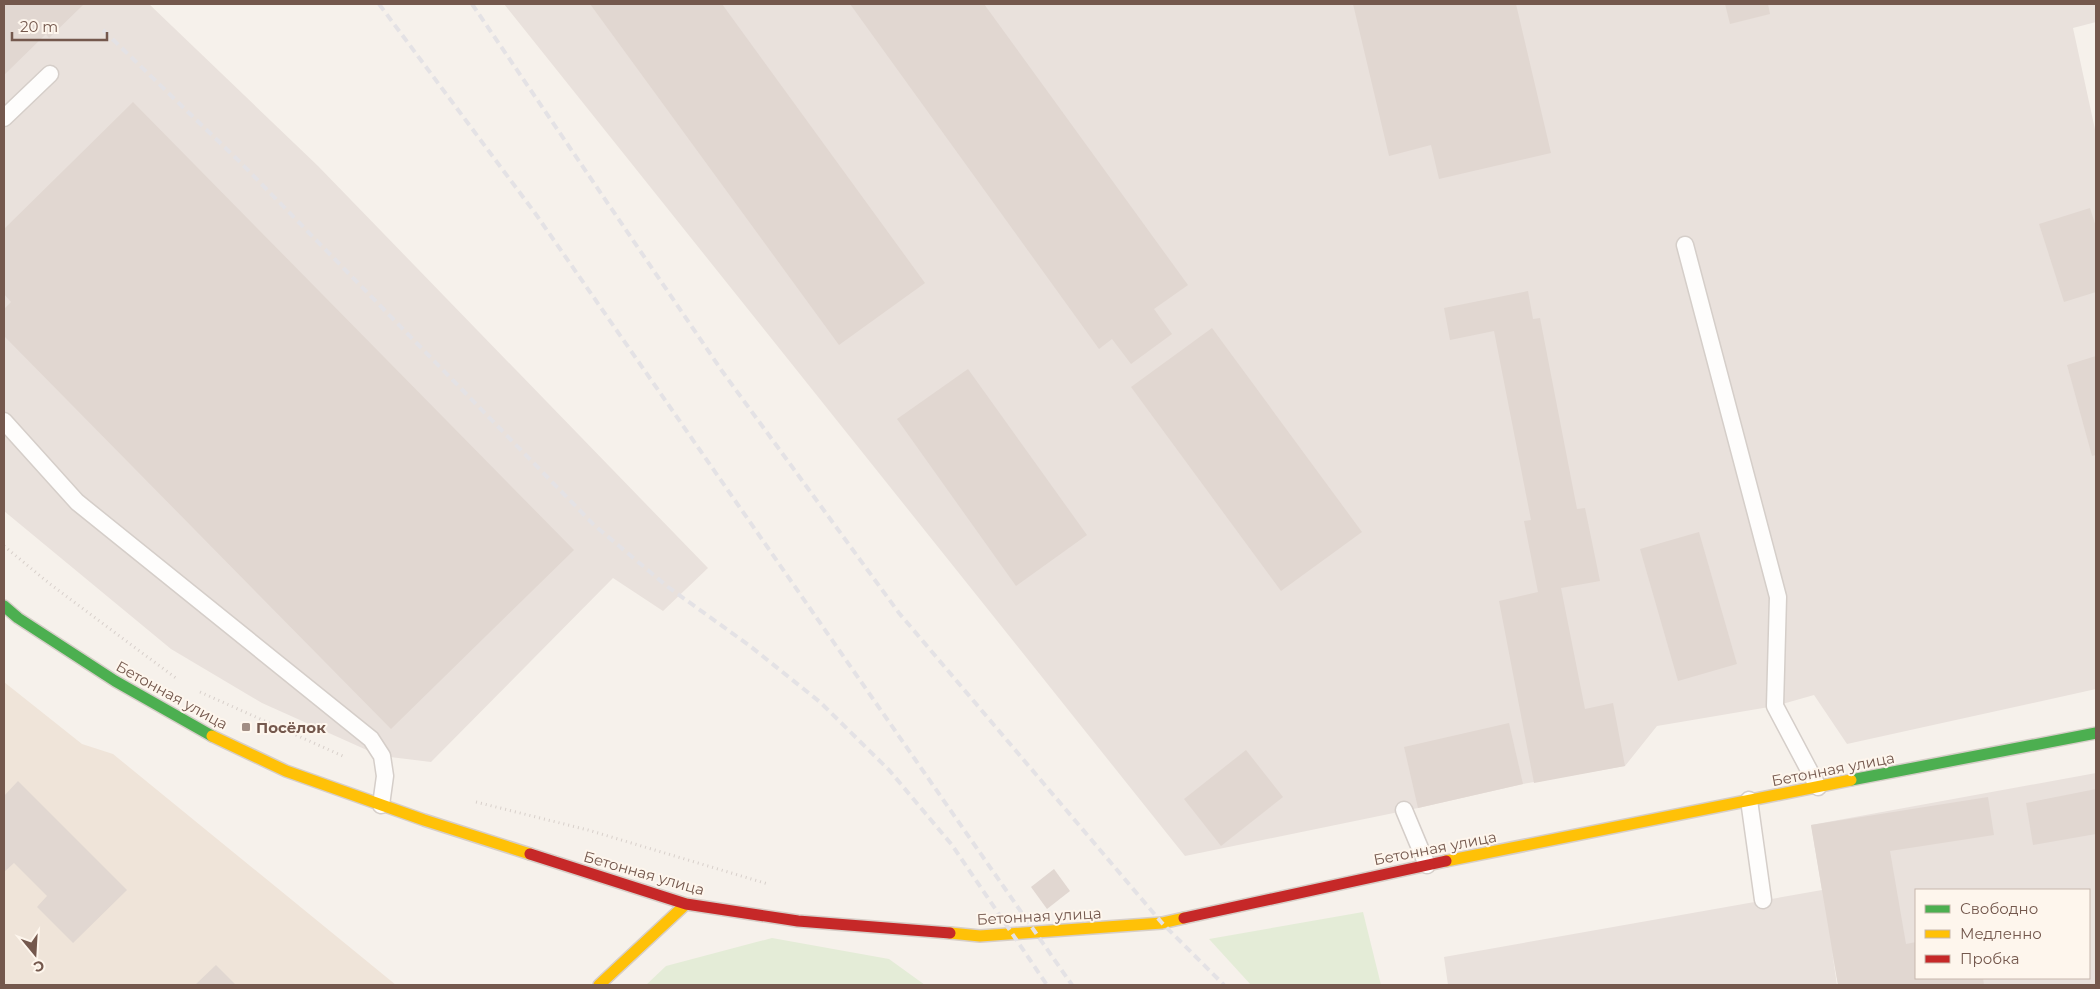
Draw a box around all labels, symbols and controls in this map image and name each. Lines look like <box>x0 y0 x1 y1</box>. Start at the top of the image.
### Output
scale bar <box>12 10 108 42</box>
text: 20 m <box>20 17 58 36</box>
street label: Бетонная улица <box>113 656 231 734</box>
place label: Посёлок <box>256 718 326 737</box>
marker: Посёлок <box>240 721 252 733</box>
street label: Бетонная улица <box>1770 748 1896 790</box>
street label: Бетонная улица <box>1372 827 1498 869</box>
street label: Бетонная улица <box>581 847 707 899</box>
legend <box>1915 889 2090 979</box>
text: Свободно <box>1960 899 2038 918</box>
street label: Бетонная улица <box>976 903 1102 929</box>
text: Медленно <box>1960 924 2042 943</box>
north arrow <box>10 929 60 979</box>
text: Пробка <box>1960 949 2019 968</box>
text: С <box>31 956 47 976</box>

